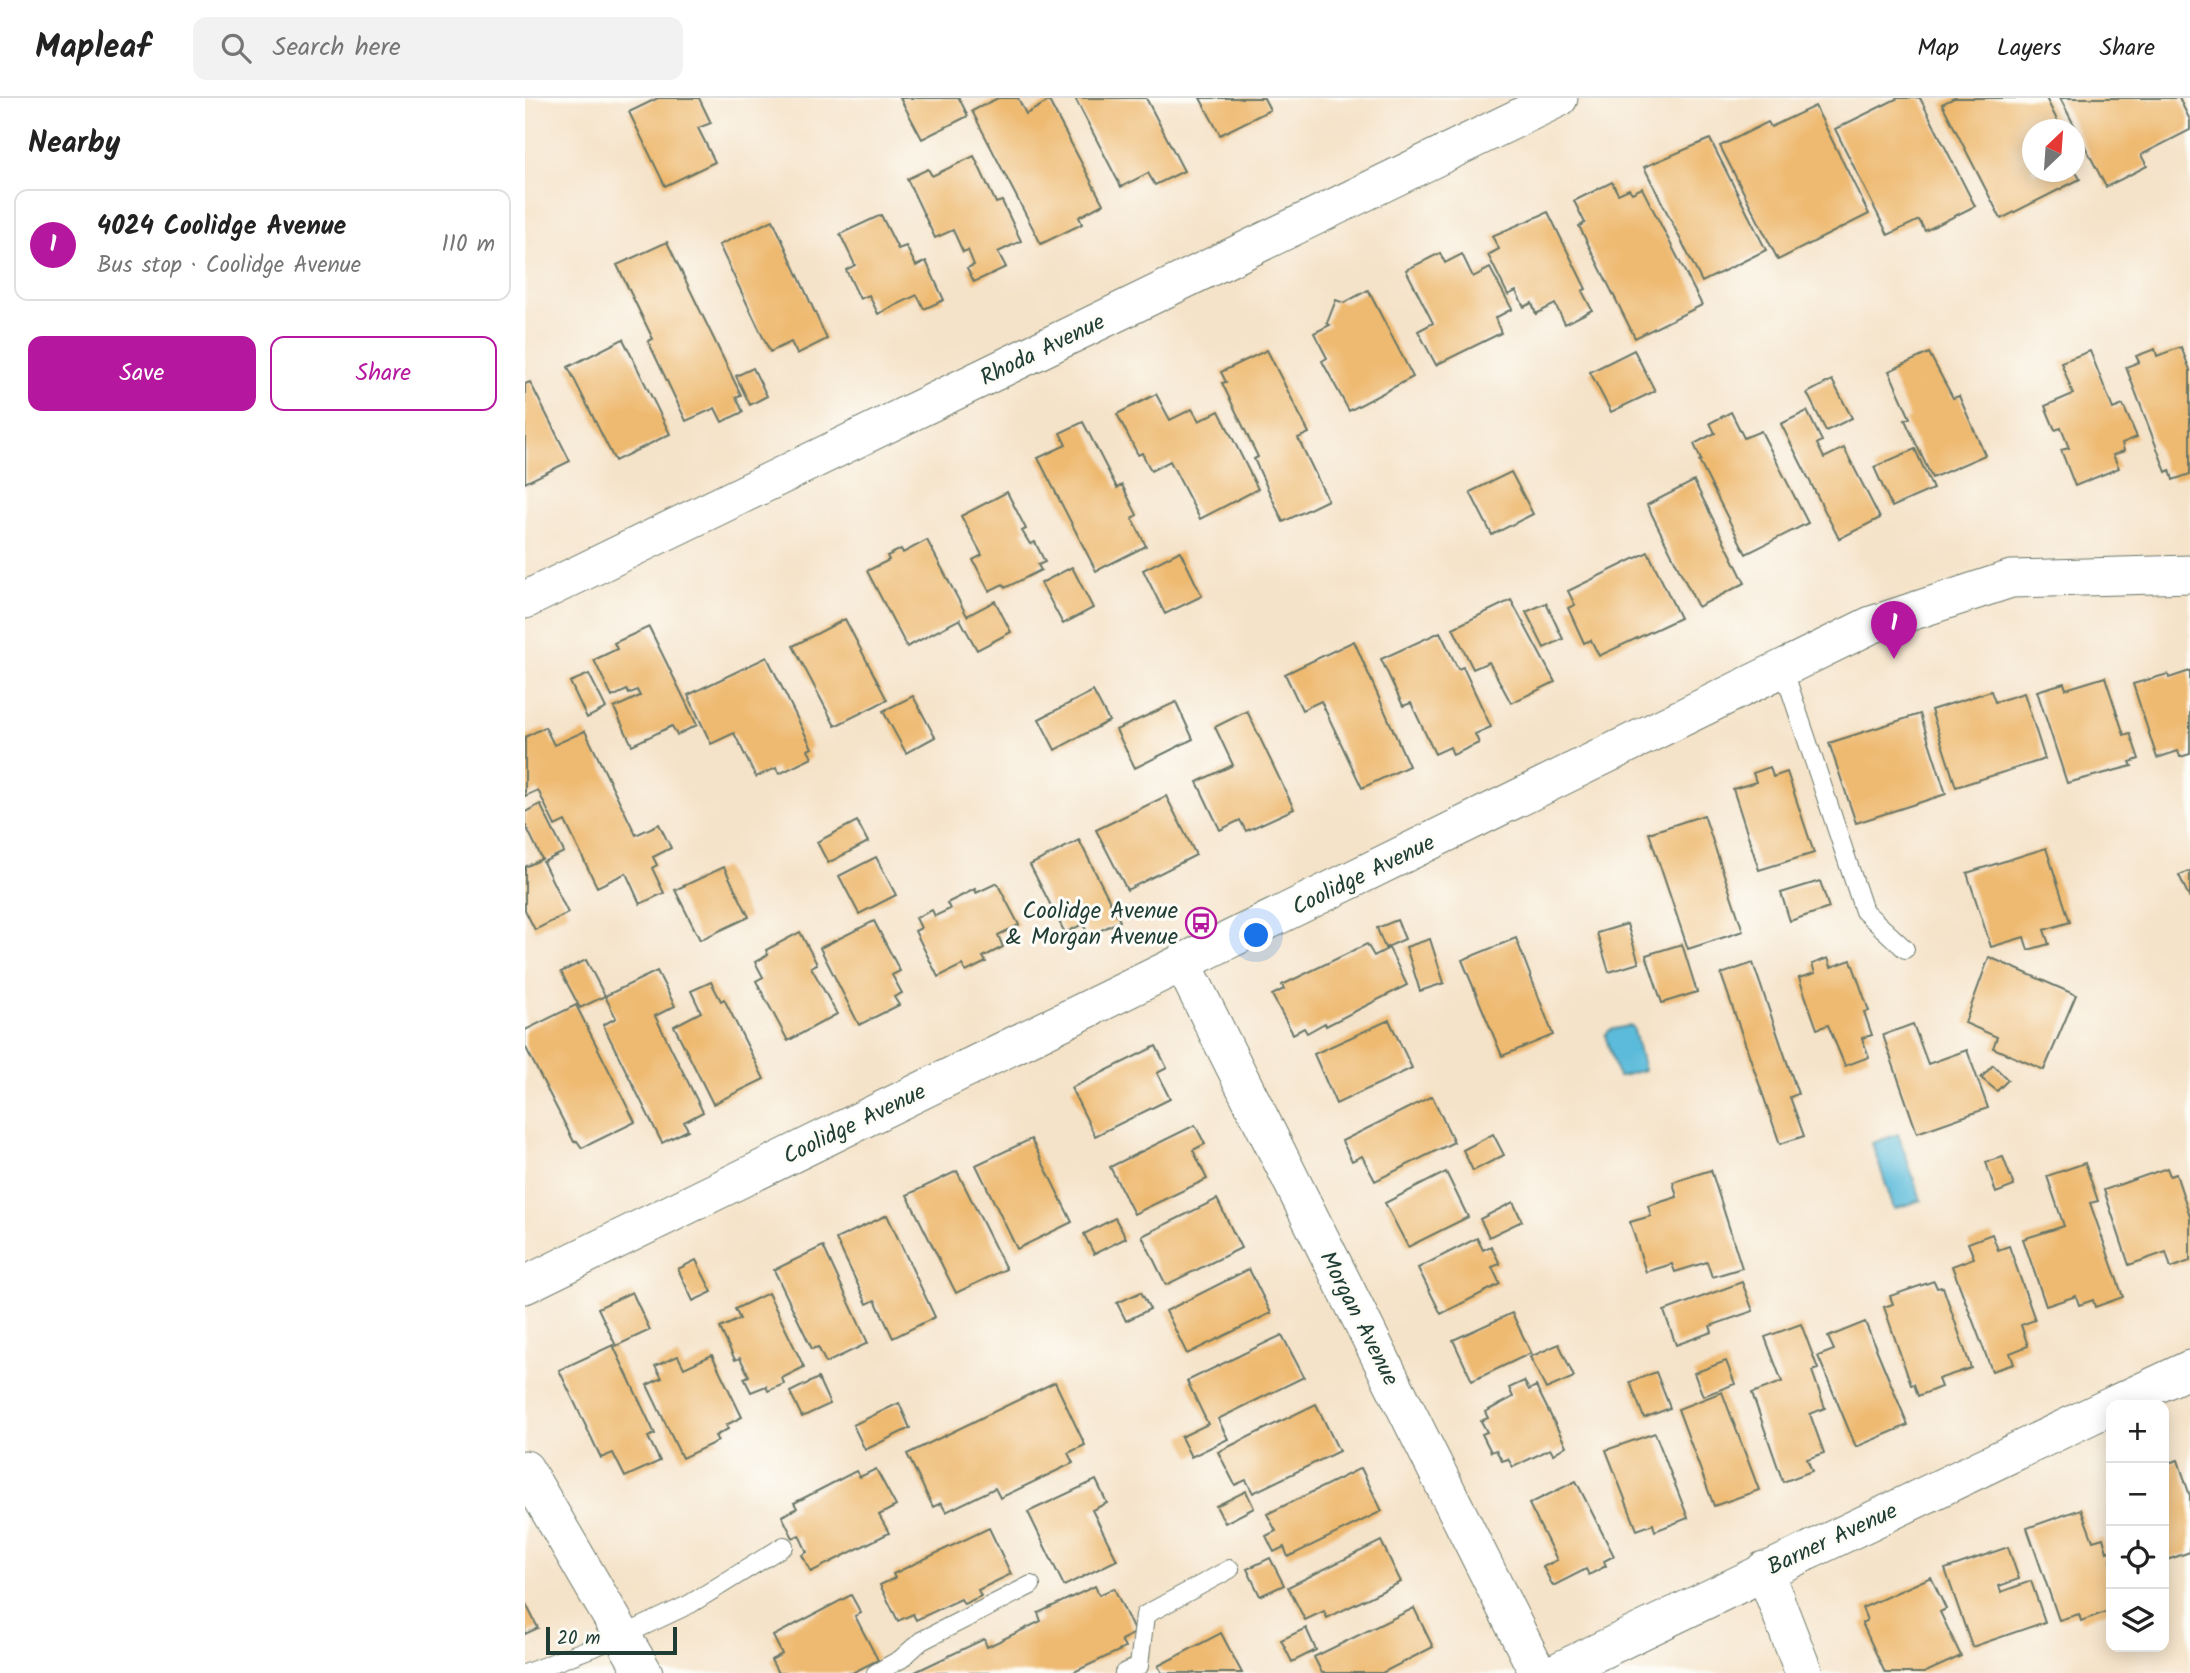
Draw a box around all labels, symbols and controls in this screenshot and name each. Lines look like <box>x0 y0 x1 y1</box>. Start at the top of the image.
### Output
search box <box>193 17 683 80</box>
text: Mapleaf <box>35 22 151 75</box>
text: Search here <box>273 27 401 69</box>
icon: search <box>217 29 255 67</box>
text: Map <box>1917 29 1959 68</box>
text: Layers <box>1997 29 2061 68</box>
text: Share <box>2099 29 2155 68</box>
north arrow <box>2022 119 2085 182</box>
text: Nearby <box>28 120 120 168</box>
text: 4024 Coolidge Avenue <box>97 206 346 248</box>
text: 1 <box>50 227 56 263</box>
text: 110 m <box>442 227 495 263</box>
text: Bus stop · Coolidge Avenue <box>97 248 361 284</box>
street label: Rhoda Avenue <box>974 305 1112 397</box>
button: Save <box>28 336 256 411</box>
button: Share <box>270 336 497 411</box>
pin: 1 <box>1871 601 1917 659</box>
street label: Coolidge Avenue <box>1286 826 1442 926</box>
place label: Coolidge Avenue & Morgan Avenue <box>1005 894 1178 956</box>
bus stop icon: Coolidge Avenue & Morgan Avenue <box>1184 906 1218 940</box>
your location <box>1239 918 1273 952</box>
street label: Coolidge Avenue <box>777 1075 933 1175</box>
street label: Morgan Avenue <box>1309 1245 1408 1393</box>
map controls <box>2106 1400 2169 1652</box>
button: + <box>2106 1400 2169 1463</box>
button: − <box>2106 1463 2169 1526</box>
street label: Barner Avenue <box>1762 1494 1904 1586</box>
button: locate <box>2106 1526 2169 1589</box>
button: layers <box>2106 1589 2169 1652</box>
scale bar <box>546 1624 677 1656</box>
text: 20 m <box>557 1624 600 1654</box>

